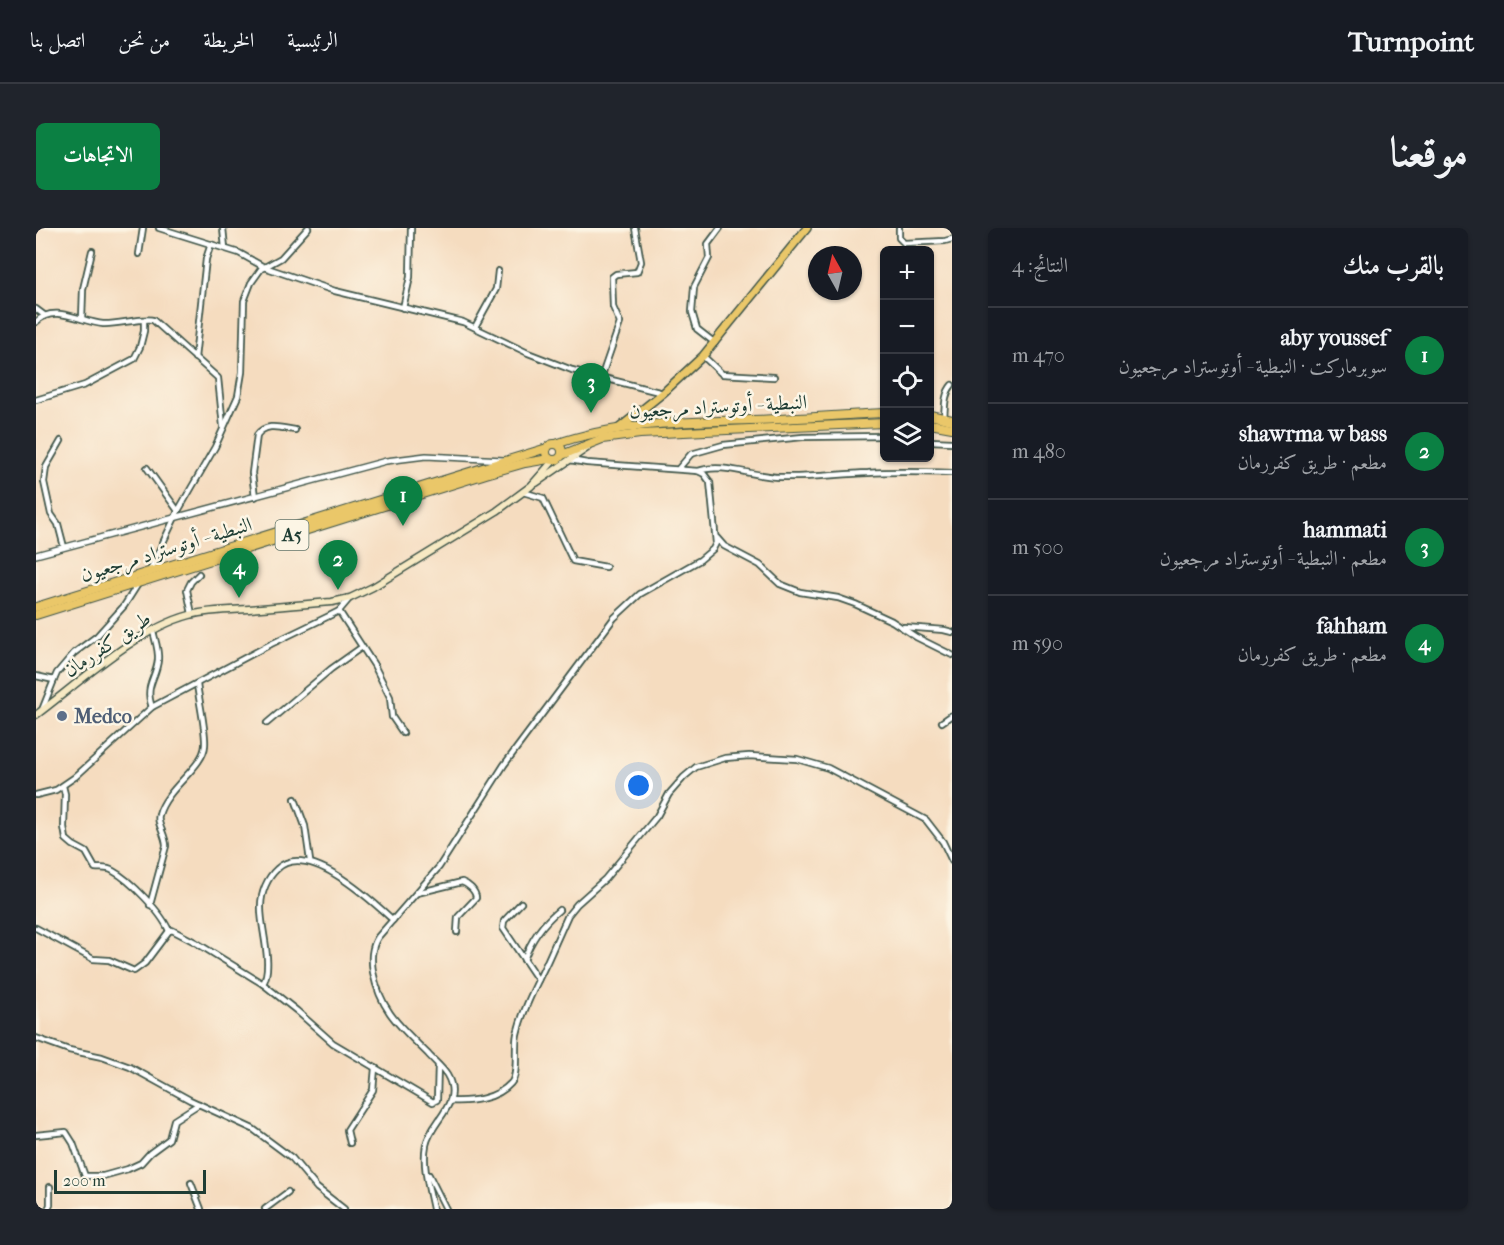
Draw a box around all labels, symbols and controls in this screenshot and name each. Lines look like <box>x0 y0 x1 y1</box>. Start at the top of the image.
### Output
text: Turnpoint <box>1348 25 1474 58</box>
text: اتصل بنا <box>30 28 85 52</box>
text: من نحن <box>118 28 170 52</box>
text: الخريطة <box>203 28 254 52</box>
text: الرئيسية <box>287 28 338 52</box>
button: الاتجاهات <box>36 123 160 190</box>
text: موقعنا <box>1390 128 1468 177</box>
north arrow <box>808 246 862 300</box>
map controls <box>880 246 934 462</box>
button: + <box>880 246 934 300</box>
text: بالقرب منك <box>1342 250 1444 281</box>
text: النتائج: 4 <box>1012 254 1068 277</box>
button: − <box>880 300 934 354</box>
text: aby youssef <box>1280 325 1387 351</box>
text: 470 m <box>1012 344 1065 367</box>
text: 1 <box>1421 344 1428 367</box>
button: locate <box>880 354 934 408</box>
text: سوبرماركت · النبطية - أوتوستراد مرجعيون <box>1118 355 1387 378</box>
pin: 3 <box>572 364 610 413</box>
street label: النبطية - أوتوستراد مرجعيون <box>628 387 808 425</box>
button: layers <box>880 408 934 462</box>
text: shawrma w bass <box>1239 421 1387 447</box>
text: 480 m <box>1012 440 1066 463</box>
text: 2 <box>1419 440 1430 463</box>
text: مطعم · طريق كفررمان <box>1238 451 1387 474</box>
pin: 1 <box>384 476 422 526</box>
street label: النبطية - أوتوستراد مرجعيون <box>77 510 255 588</box>
text: hammati <box>1303 517 1387 543</box>
road number: A5 <box>276 520 308 550</box>
text: 500 m <box>1012 536 1064 559</box>
text: 3 <box>1420 536 1429 559</box>
pin: 2 <box>318 540 358 590</box>
text: مطعم · النبطية - أوتوستراد مرجعيون <box>1160 547 1387 570</box>
pin: 4 <box>220 548 258 598</box>
street label: طريق كفررمان <box>59 607 156 683</box>
text: fahham <box>1316 613 1387 639</box>
text: 590 m <box>1012 632 1063 655</box>
text: 4 <box>1419 632 1430 655</box>
text: مطعم · طريق كفررمان <box>1238 643 1387 666</box>
place label: Medco <box>73 705 132 728</box>
marker: Medco <box>55 709 69 723</box>
your location <box>624 771 653 800</box>
scale bar <box>54 1167 206 1194</box>
text: 200 m <box>63 1171 106 1190</box>

